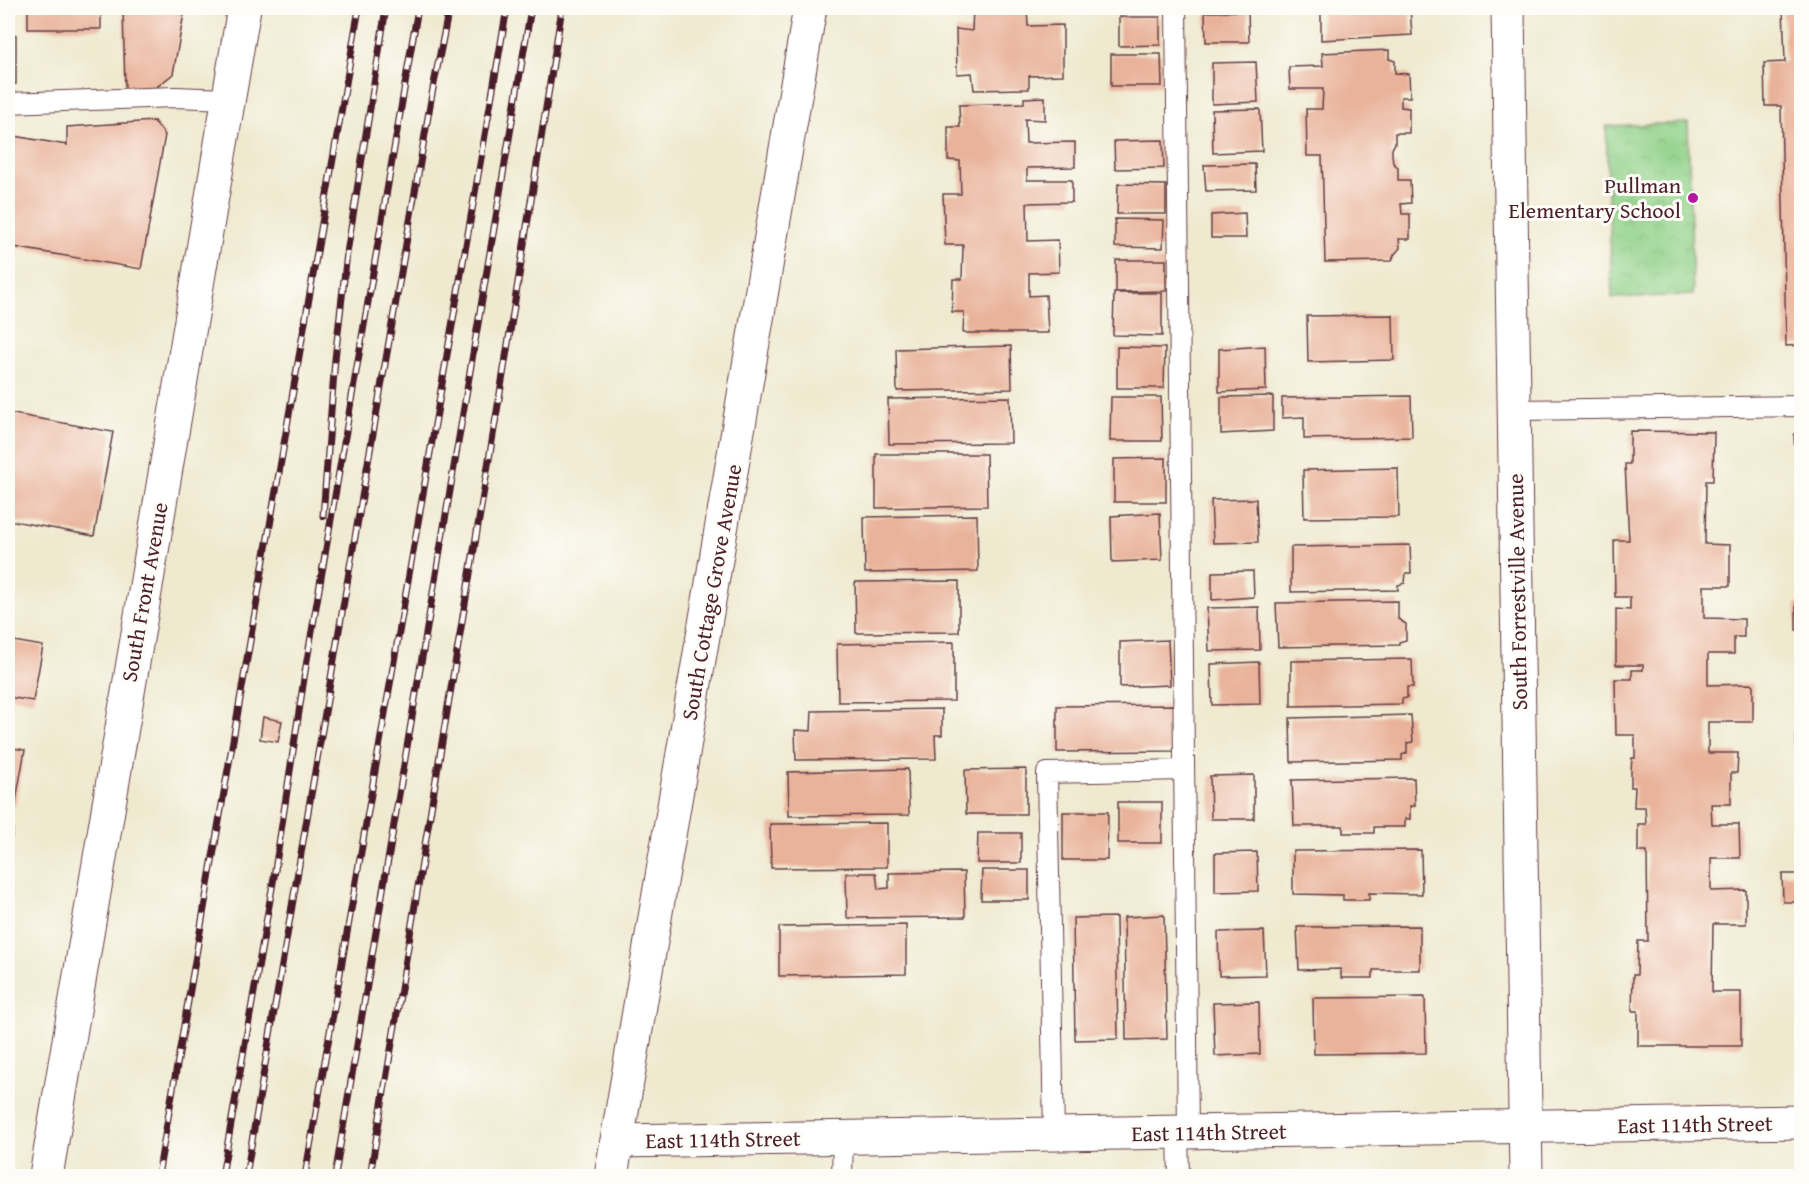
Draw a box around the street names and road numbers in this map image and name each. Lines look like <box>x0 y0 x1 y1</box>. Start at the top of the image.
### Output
street label: South Cottage Grove Avenue <box>673 461 749 723</box>
street label: South Forrestville Avenue <box>1499 473 1535 711</box>
street label: South Front Avenue <box>112 500 176 684</box>
street label: East 114th Street <box>1617 1107 1773 1141</box>
street label: East 114th Street <box>1131 1115 1287 1149</box>
street label: East 114th Street <box>645 1122 801 1156</box>

